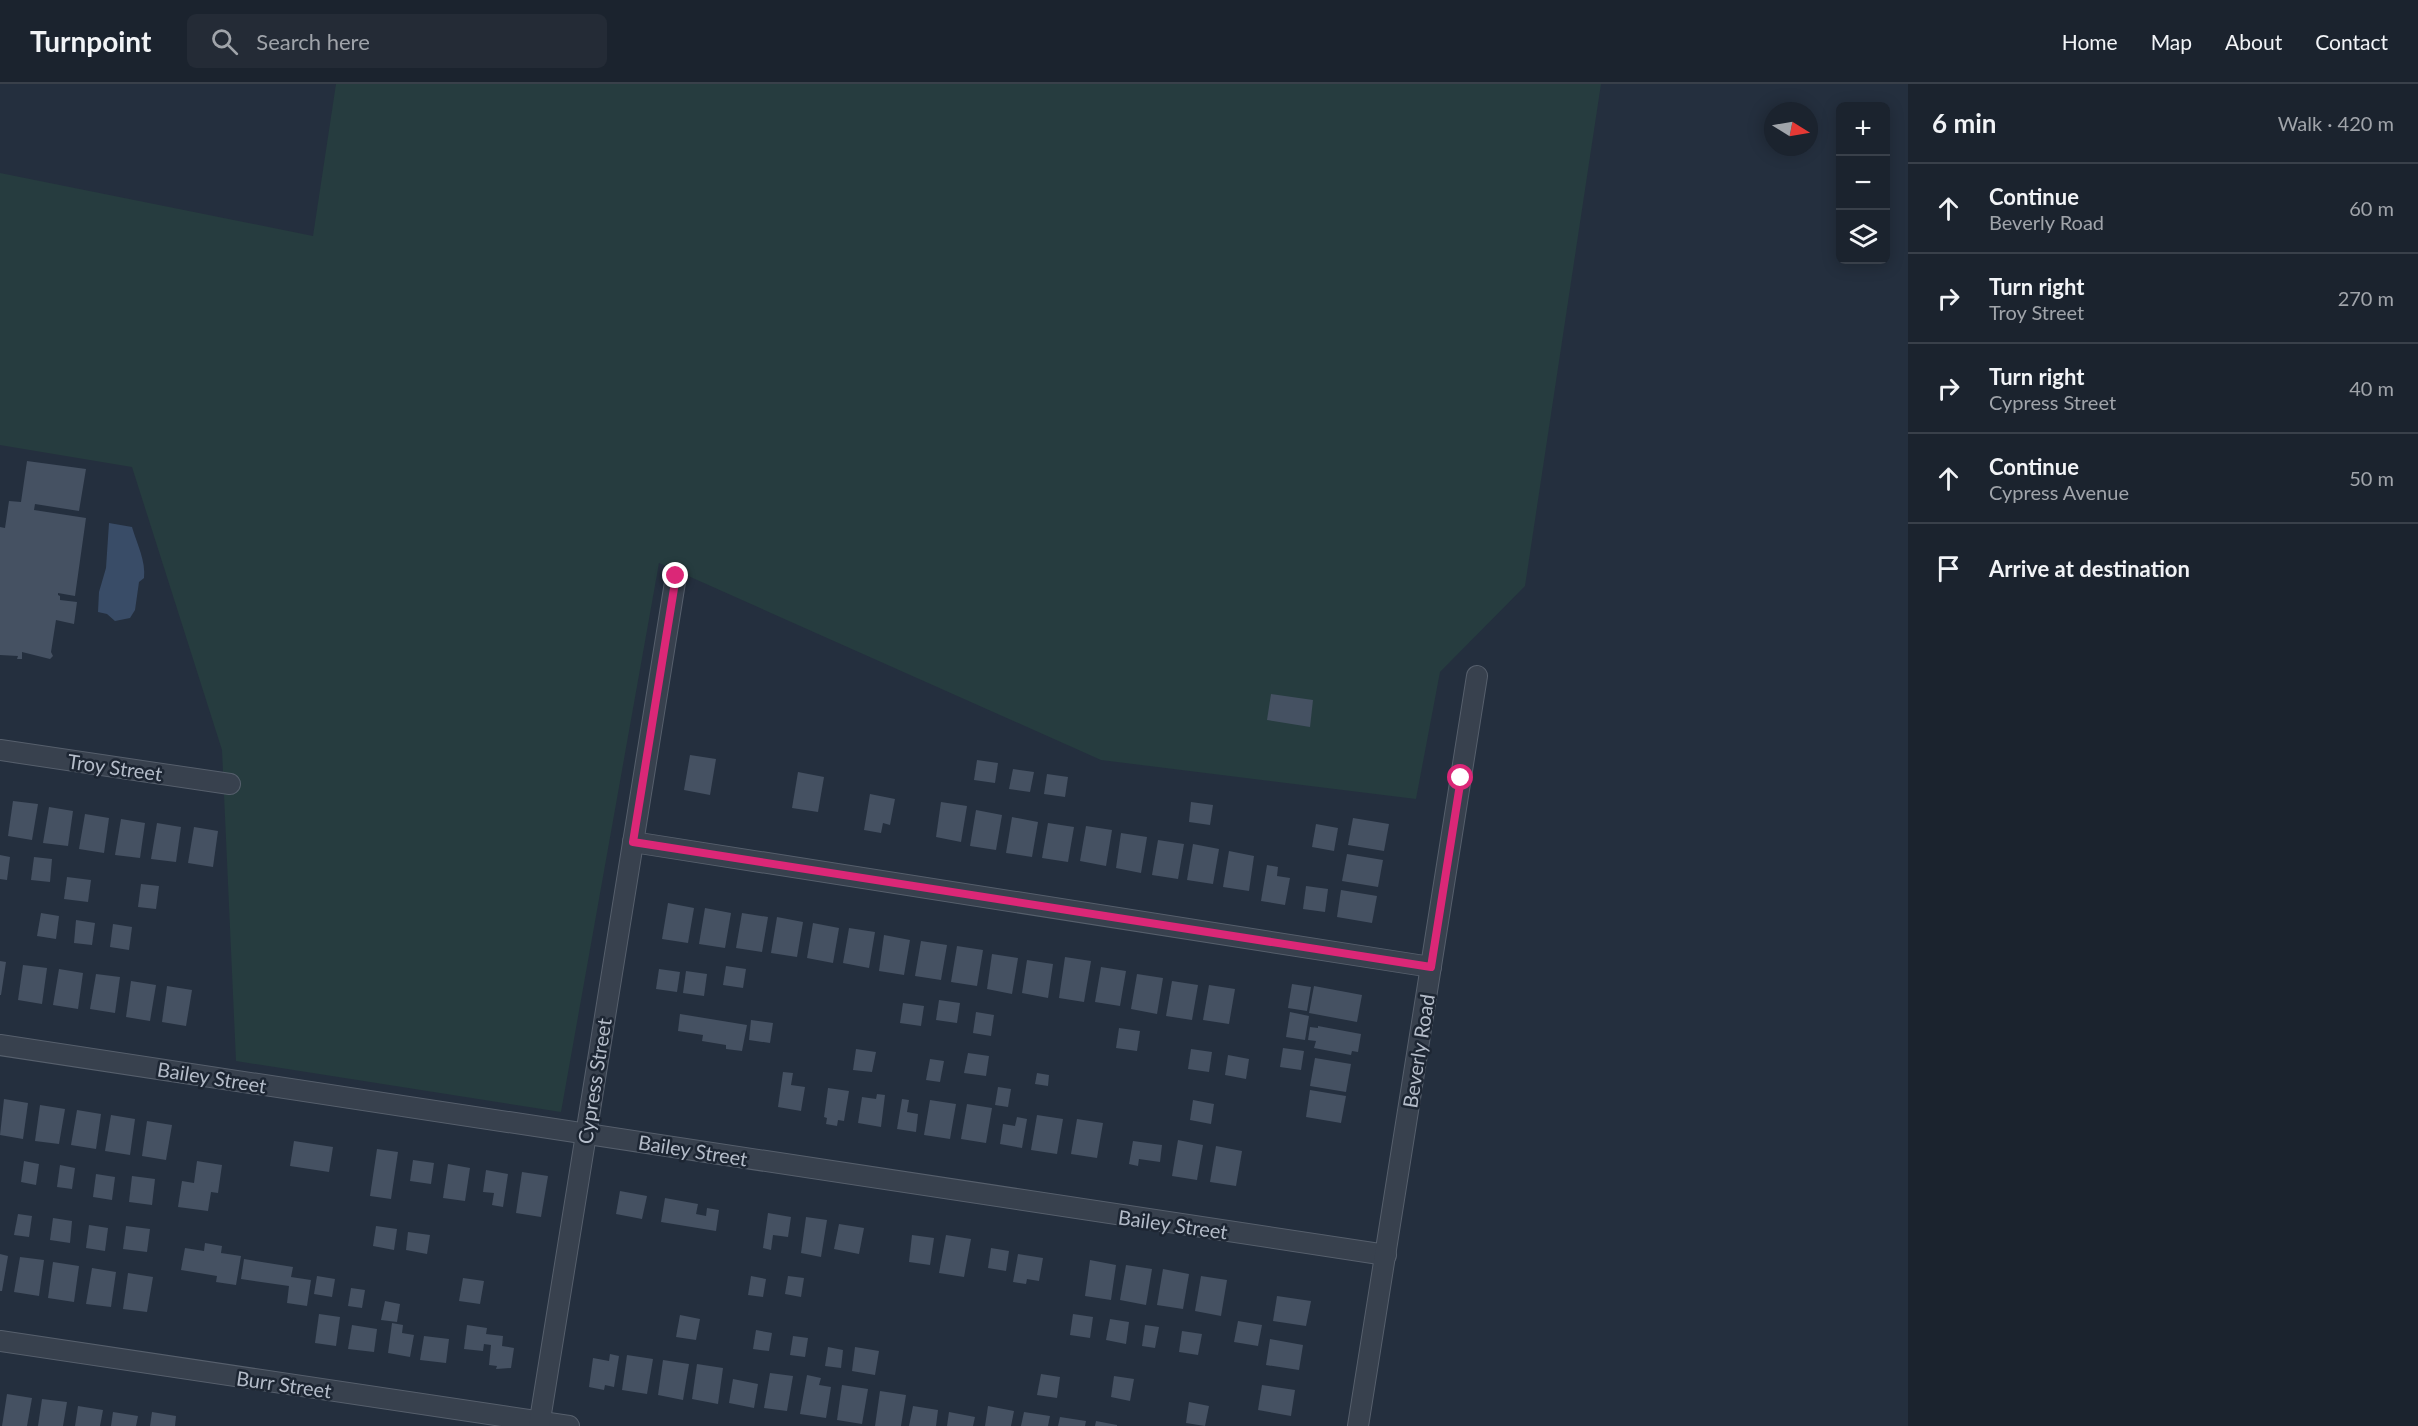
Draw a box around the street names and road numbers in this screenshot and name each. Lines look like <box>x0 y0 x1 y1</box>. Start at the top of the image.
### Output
street label: Troy Street <box>66 748 164 786</box>
street label: Beverly Road <box>1397 992 1439 1110</box>
street label: Cypress Street <box>572 1016 616 1146</box>
street label: Bailey Street <box>156 1057 268 1097</box>
street label: Bailey Street <box>637 1130 749 1170</box>
street label: Bailey Street <box>1117 1204 1229 1244</box>
street label: Burr Street <box>235 1365 333 1403</box>

